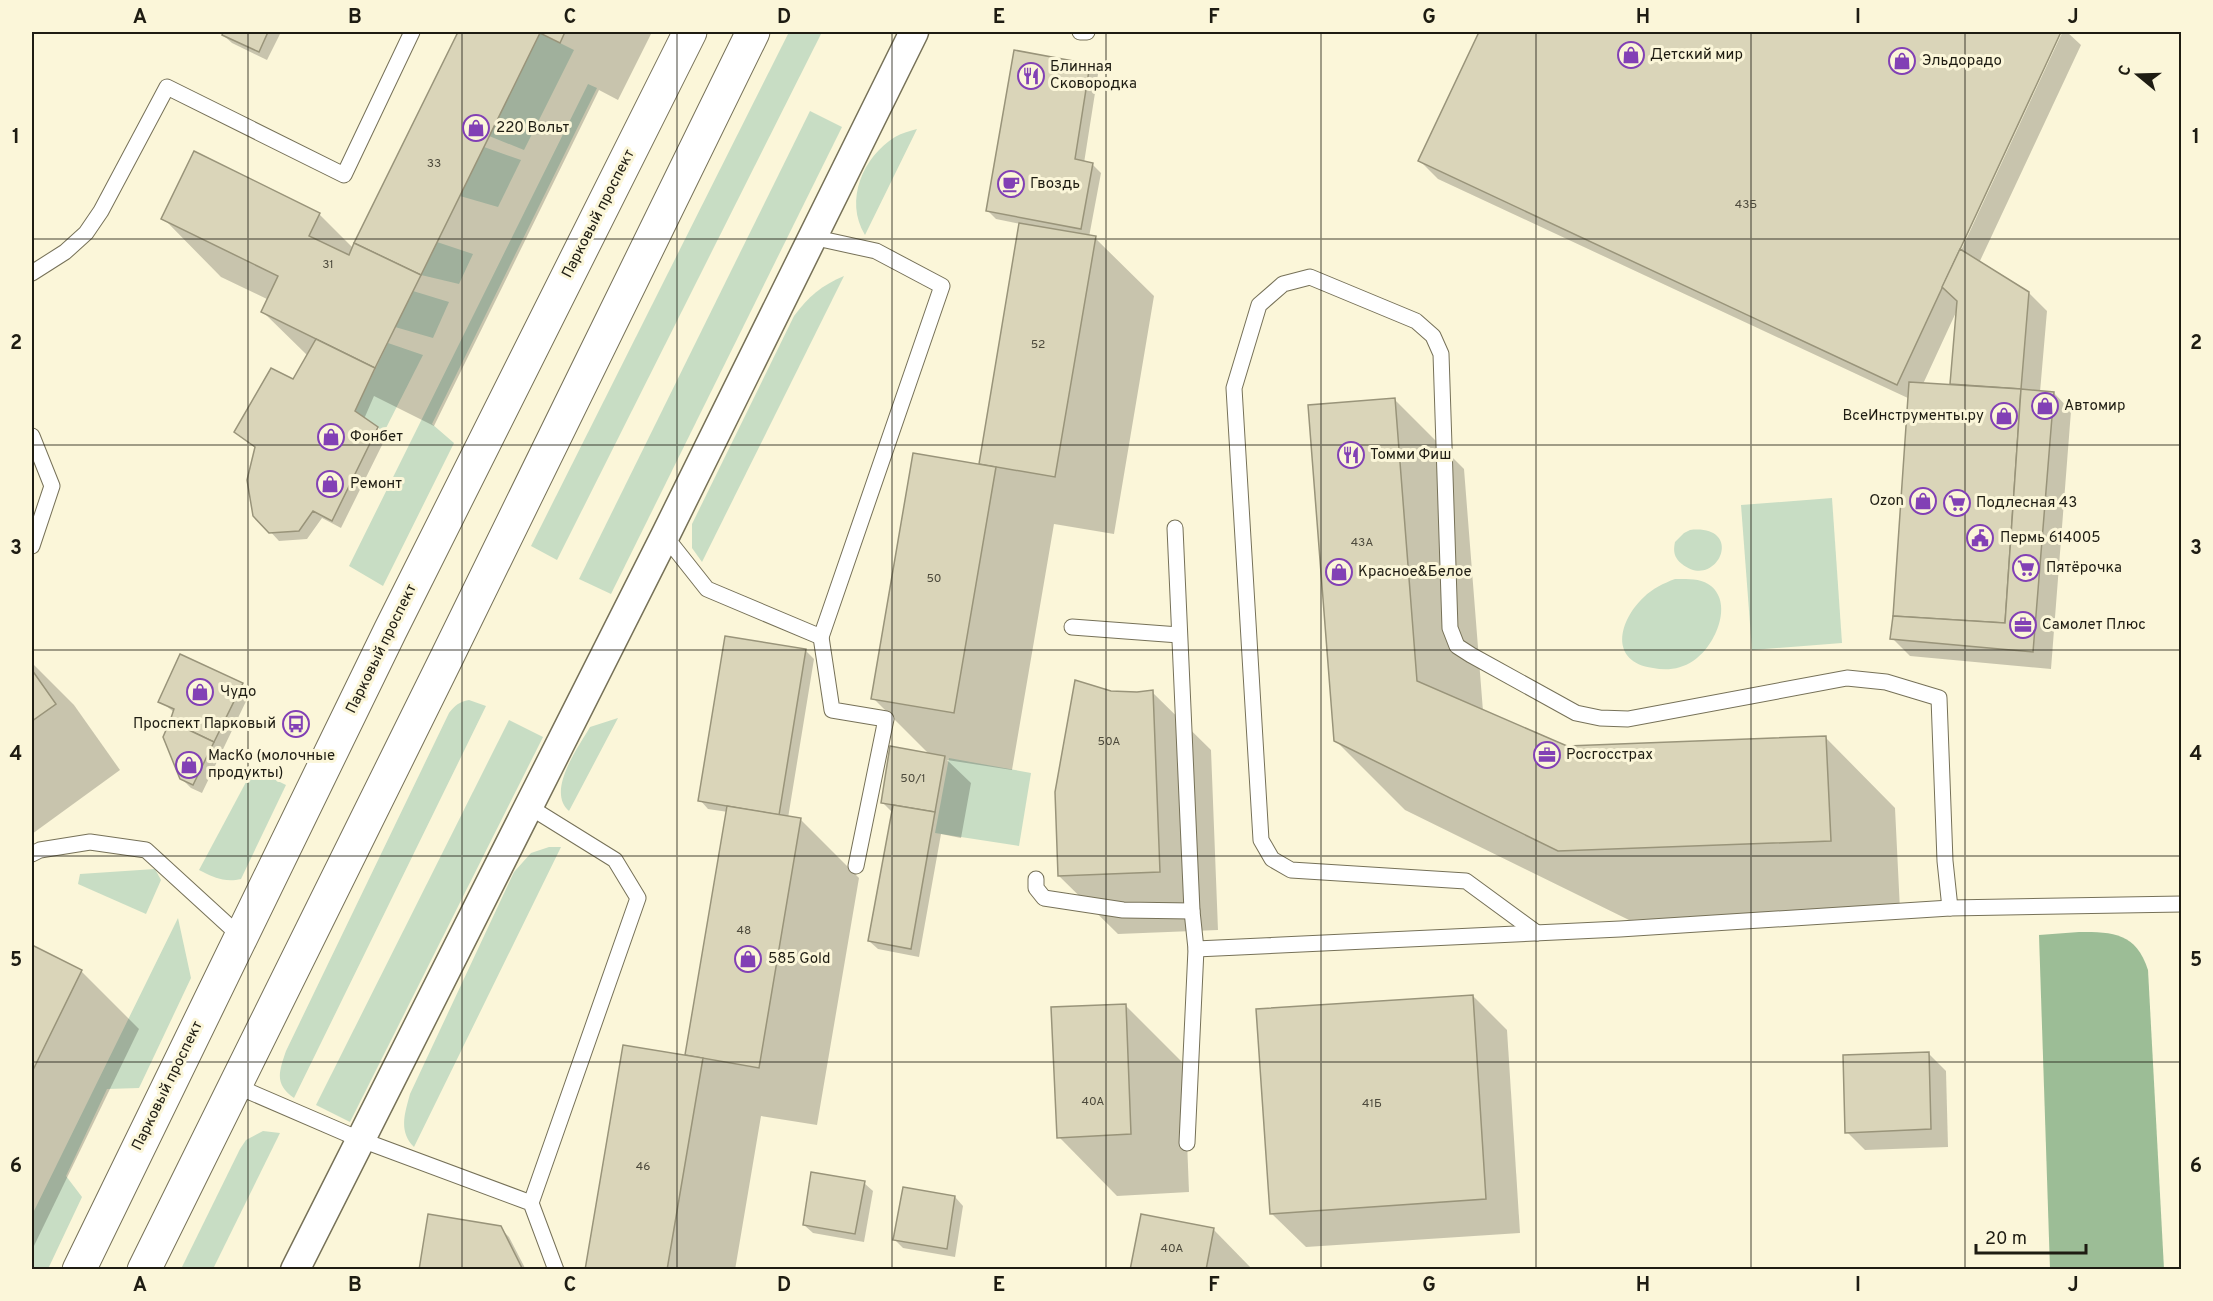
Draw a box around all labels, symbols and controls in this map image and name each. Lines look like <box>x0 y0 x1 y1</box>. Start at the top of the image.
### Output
text: A <box>133 5 147 31</box>
text: B <box>348 5 362 31</box>
text: C <box>564 5 576 31</box>
text: D <box>777 5 791 31</box>
text: E <box>993 5 1005 31</box>
text: F <box>1208 5 1220 31</box>
text: G <box>1422 5 1436 31</box>
text: H <box>1636 5 1650 31</box>
text: I <box>1855 5 1861 31</box>
text: J <box>2067 5 2079 31</box>
shop icon: Детский мир <box>1616 40 1646 70</box>
north arrow <box>2108 45 2168 105</box>
place label: Детский мир <box>1650 46 1743 65</box>
shop icon: Эльдорадо <box>1887 46 1917 76</box>
place label: Эльдорадо <box>1922 52 2002 71</box>
place label: Блинная Сковородка <box>1050 58 1137 94</box>
restaurant icon: Блинная Сковородка <box>1016 61 1046 91</box>
text: С <box>2115 63 2137 79</box>
shop icon: 220 Вольт <box>461 113 491 143</box>
place label: 220 Вольт <box>496 119 570 138</box>
text: 1 <box>12 125 20 151</box>
text: 1 <box>2192 125 2200 151</box>
street label: Парковый проспект <box>558 146 640 281</box>
house number: 33 <box>427 156 441 172</box>
cafe icon: Гвоздь <box>996 169 1026 199</box>
place label: Гвоздь <box>1030 175 1080 194</box>
house number: 43Б <box>1735 197 1757 213</box>
house number: 31 <box>322 257 334 273</box>
text: 2 <box>10 331 22 357</box>
text: 2 <box>2190 331 2202 357</box>
house number: 52 <box>1031 337 1045 353</box>
shop icon: Автомир <box>2030 391 2060 421</box>
place label: Автомир <box>2064 397 2125 416</box>
shop icon: ВсеИнструменты.ру <box>1989 401 2019 431</box>
place label: ВсеИнструменты.ру <box>1842 407 1984 426</box>
shop icon: Фонбет <box>316 422 346 452</box>
place label: Фонбет <box>350 428 403 447</box>
restaurant icon: Томми Фиш <box>1336 440 1366 470</box>
place label: Томми Фиш <box>1370 446 1451 465</box>
shop icon: Ремонт <box>315 469 345 499</box>
place label: Ремонт <box>350 475 402 494</box>
shop icon: Ozon <box>1908 486 1938 516</box>
supermarket icon: Подлесная 43 <box>1942 488 1972 518</box>
place label: Ozon <box>1869 492 1904 511</box>
place label: Подлесная 43 <box>1976 494 2077 513</box>
public building icon: Пермь 614005 <box>1965 523 1995 553</box>
place label: Пермь 614005 <box>2000 529 2101 548</box>
house number: 43А <box>1351 535 1373 551</box>
text: 3 <box>10 536 22 562</box>
text: 3 <box>2190 536 2202 562</box>
supermarket icon: Пятёрочка <box>2011 553 2041 583</box>
shop icon: Красное&Белое <box>1324 557 1354 587</box>
place label: Пятёрочка <box>2046 559 2122 578</box>
place label: Красное&Белое <box>1358 563 1472 582</box>
house number: 50 <box>926 571 942 587</box>
street label: Парковый проспект <box>342 581 422 717</box>
office icon: Самолет Плюс <box>2008 610 2038 640</box>
place label: Самолет Плюс <box>2042 616 2146 635</box>
shop icon: Чудо <box>185 677 215 707</box>
place label: Чудо <box>220 683 256 702</box>
bus stop icon: Проспект Парковый <box>281 709 311 739</box>
place label: Проспект Парковый <box>133 715 276 734</box>
house number: 50А <box>1098 734 1120 750</box>
office icon: Росгосстрах <box>1532 740 1562 770</box>
text: 4 <box>10 742 22 768</box>
text: 4 <box>2190 742 2202 768</box>
place label: Росгосстрах <box>1566 746 1653 765</box>
place label: МасКо (молочные продукты) <box>208 747 335 783</box>
shop icon: МасКо (молочные продукты) <box>174 750 204 780</box>
house number: 50/1 <box>900 771 926 787</box>
house number: 48 <box>737 923 751 939</box>
shop icon: 585 Gold <box>733 944 763 974</box>
text: 5 <box>10 948 22 974</box>
text: 5 <box>2190 948 2202 974</box>
place label: 585 Gold <box>768 950 830 969</box>
street label: Парковый проспект <box>128 1018 208 1154</box>
house number: 40А <box>1082 1094 1104 1110</box>
house number: 41Б <box>1362 1096 1382 1112</box>
text: 6 <box>10 1154 22 1180</box>
text: 6 <box>2190 1154 2202 1180</box>
house number: 46 <box>636 1159 650 1175</box>
scale bar <box>1976 1217 2086 1255</box>
text: 20 m <box>1985 1228 2027 1251</box>
house number: 40А <box>1161 1241 1183 1257</box>
text: A <box>133 1273 147 1299</box>
text: B <box>348 1273 362 1299</box>
text: C <box>564 1273 576 1299</box>
text: D <box>777 1273 791 1299</box>
text: E <box>993 1273 1005 1299</box>
text: F <box>1208 1273 1220 1299</box>
text: G <box>1422 1273 1436 1299</box>
text: H <box>1636 1273 1650 1299</box>
text: I <box>1855 1273 1861 1299</box>
text: J <box>2067 1273 2079 1299</box>

